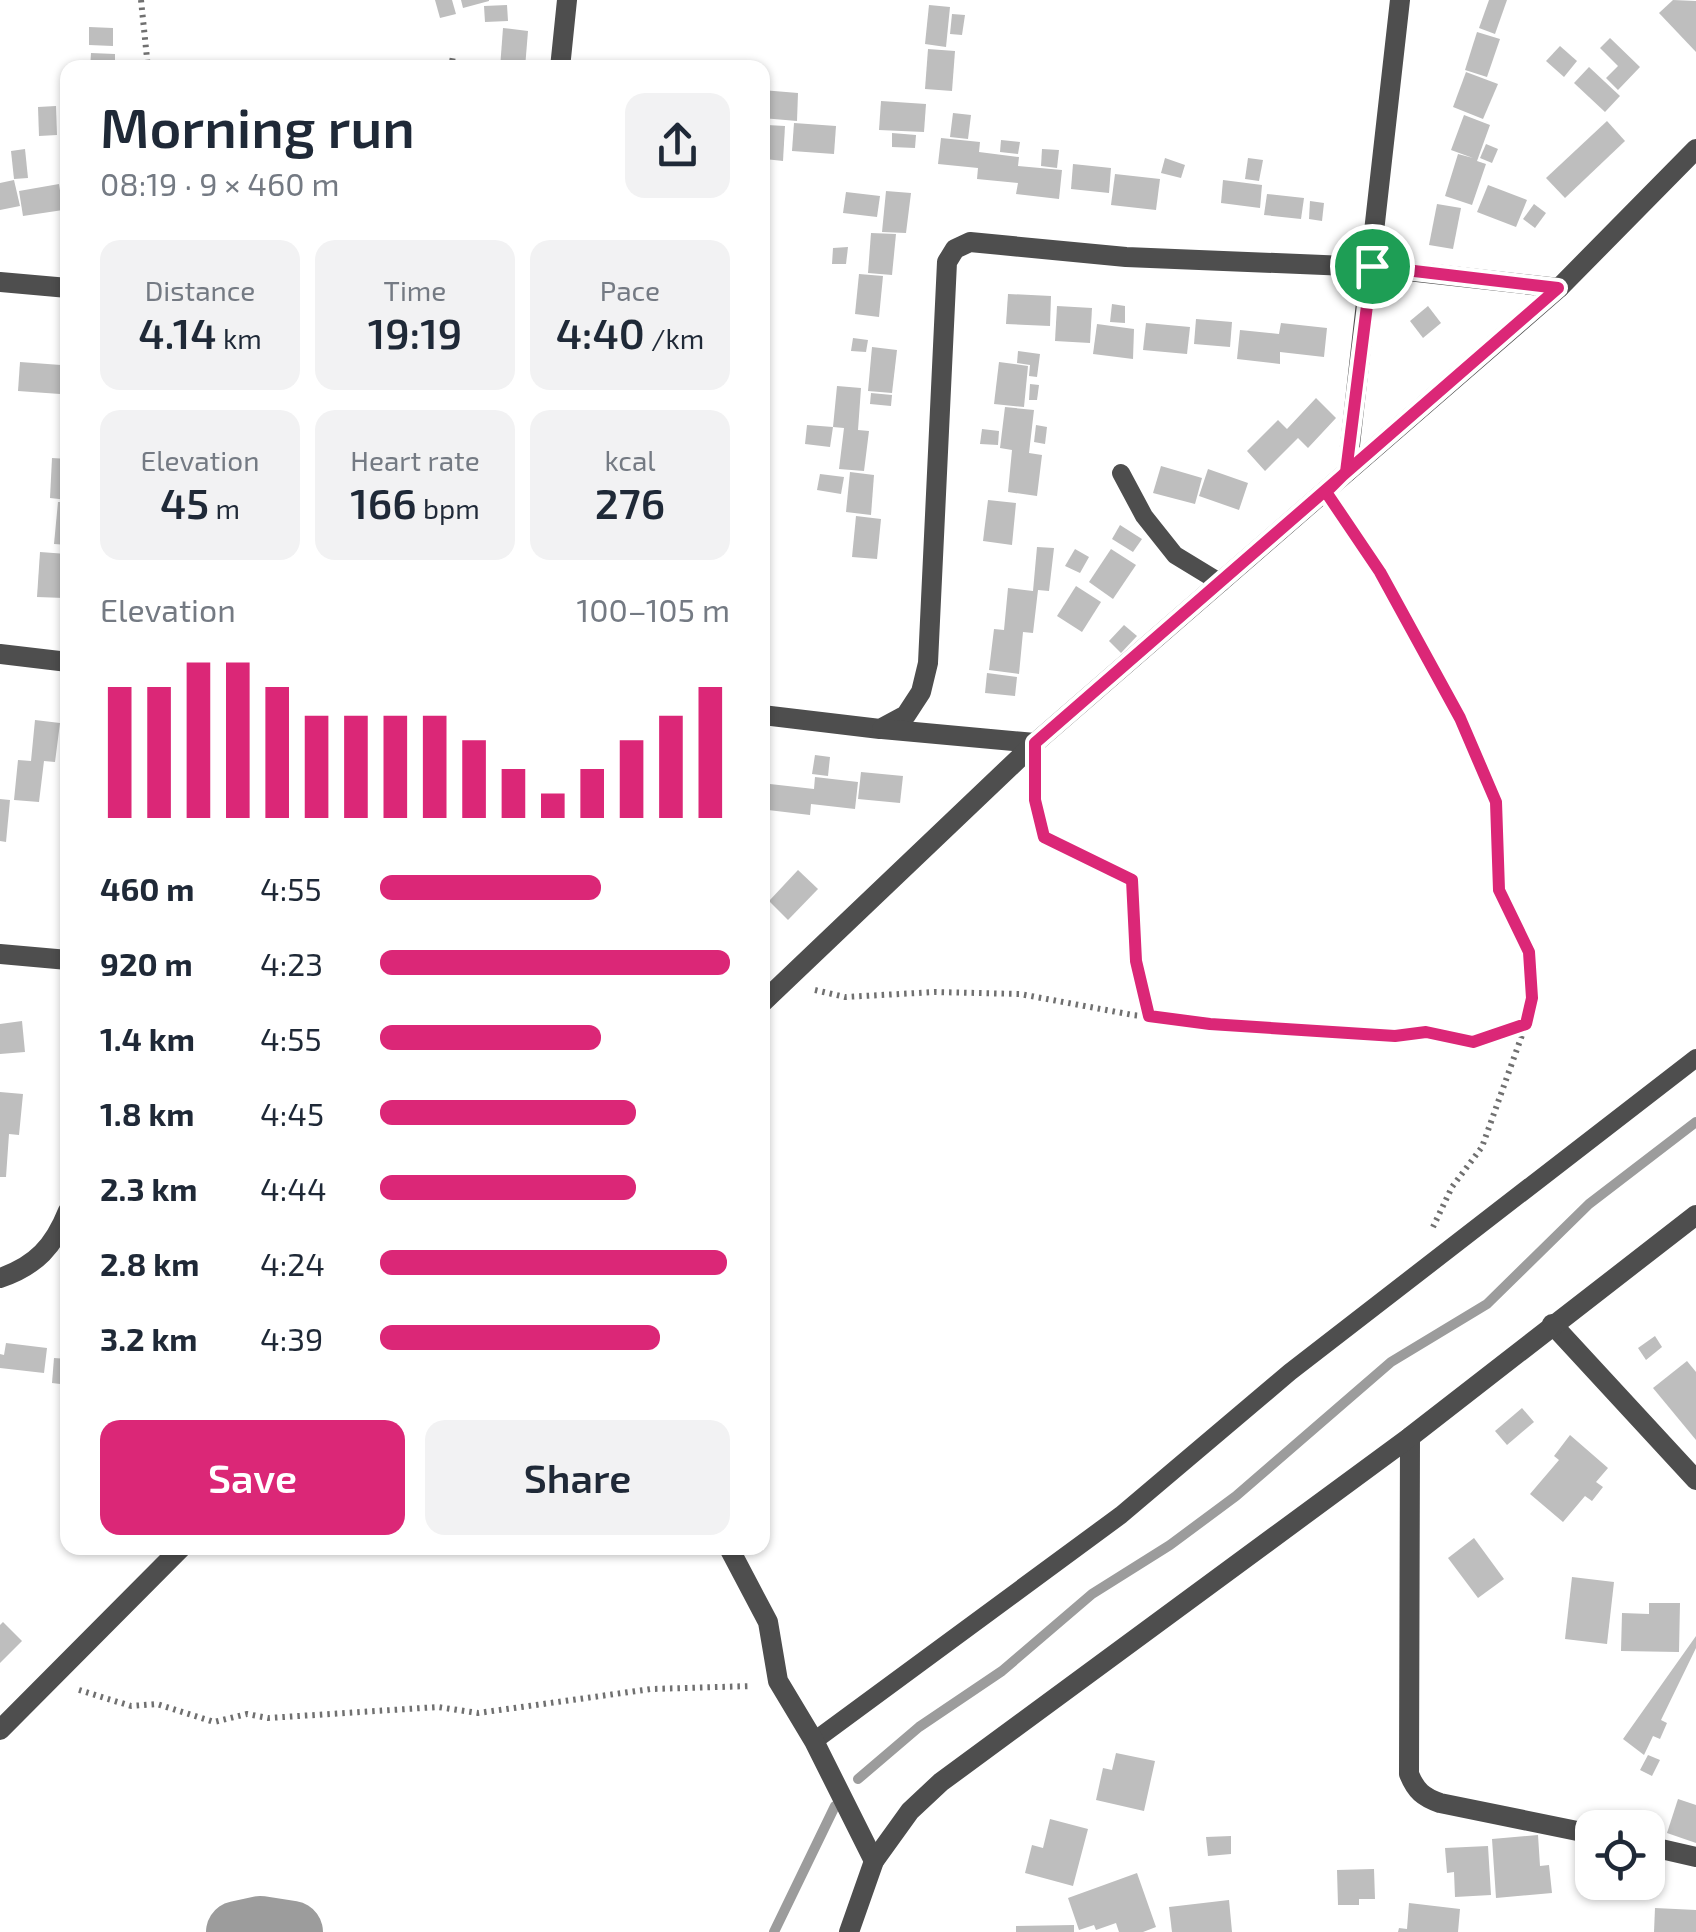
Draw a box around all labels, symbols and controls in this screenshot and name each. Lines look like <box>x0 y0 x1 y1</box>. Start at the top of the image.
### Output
text: Morning run <box>100 93 415 159</box>
button: share <box>625 93 730 198</box>
text: 08:19 · 9 × 460 m <box>100 164 340 202</box>
pin <box>1330 224 1415 309</box>
icon: arrive <box>1345 239 1400 294</box>
text: Distance <box>145 273 255 307</box>
text: Time <box>384 273 446 307</box>
text: Pace <box>600 273 660 307</box>
text: 4.14 <box>138 307 217 357</box>
text: 19:19 <box>368 307 462 357</box>
text: 4:40 <box>556 307 645 357</box>
text: km <box>217 321 262 355</box>
text: /km <box>645 321 704 355</box>
text: Elevation <box>141 443 259 477</box>
text: Heart rate <box>350 443 480 477</box>
text: kcal <box>604 443 656 477</box>
text: 45 <box>160 477 209 527</box>
text: 166 <box>350 477 417 527</box>
text: 276 <box>595 477 665 527</box>
text: m <box>209 491 240 525</box>
text: bpm <box>417 491 480 525</box>
text: Elevation <box>100 590 236 628</box>
text: 100–105 m <box>576 590 730 628</box>
text: 460 m <box>100 869 195 907</box>
text: 4:55 <box>260 869 322 907</box>
text: 920 m <box>100 944 193 982</box>
text: 4:23 <box>260 944 323 982</box>
text: 1.4 km <box>100 1019 195 1057</box>
text: 4:55 <box>260 1019 322 1057</box>
text: 1.8 km <box>100 1094 195 1132</box>
text: 4:45 <box>260 1094 324 1132</box>
text: 2.3 km <box>100 1169 198 1207</box>
text: 4:44 <box>260 1169 327 1207</box>
text: 2.8 km <box>100 1244 199 1282</box>
text: 4:24 <box>260 1244 325 1282</box>
text: 3.2 km <box>100 1319 198 1357</box>
text: 4:39 <box>260 1319 323 1357</box>
button: Save <box>100 1420 405 1535</box>
button: Share <box>425 1420 730 1535</box>
map controls <box>1575 1810 1665 1900</box>
button: locate <box>1575 1810 1665 1900</box>

